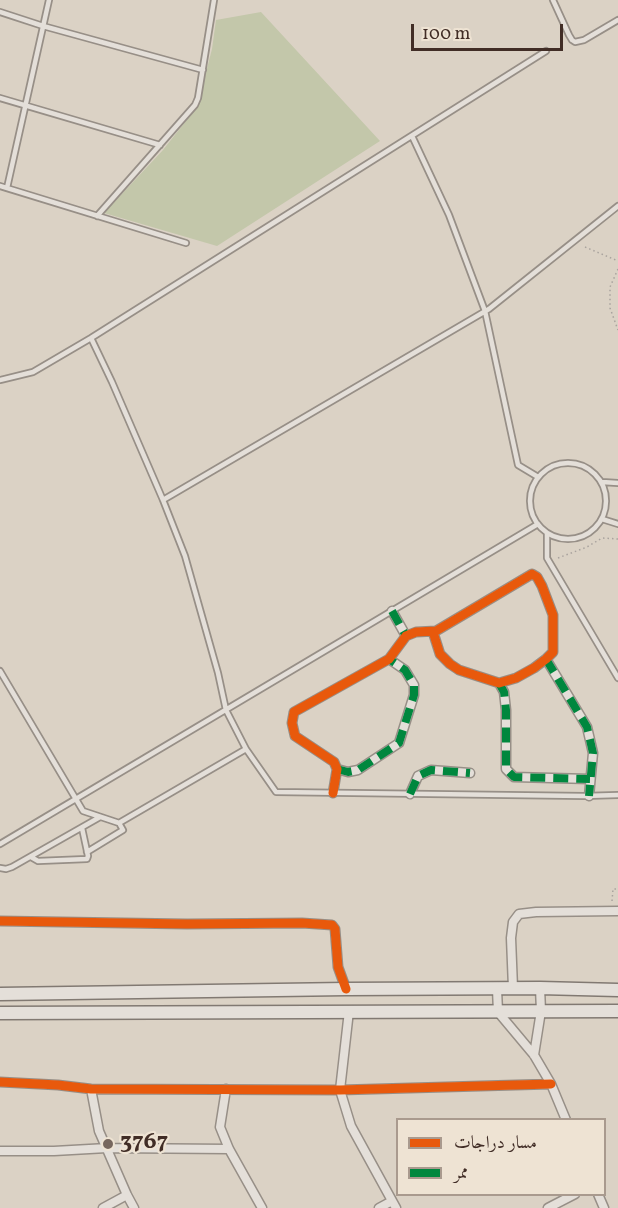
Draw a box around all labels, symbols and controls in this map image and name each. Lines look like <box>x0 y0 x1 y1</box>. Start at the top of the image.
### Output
scale bar <box>414 12 566 50</box>
text: 100 m <box>422 22 471 47</box>
legend <box>396 1118 606 1196</box>
place label: 3767 <box>120 1130 168 1158</box>
text: مسار دراجات <box>454 1131 537 1156</box>
marker: 3767 <box>101 1137 115 1151</box>
text: ممر <box>454 1161 468 1186</box>

